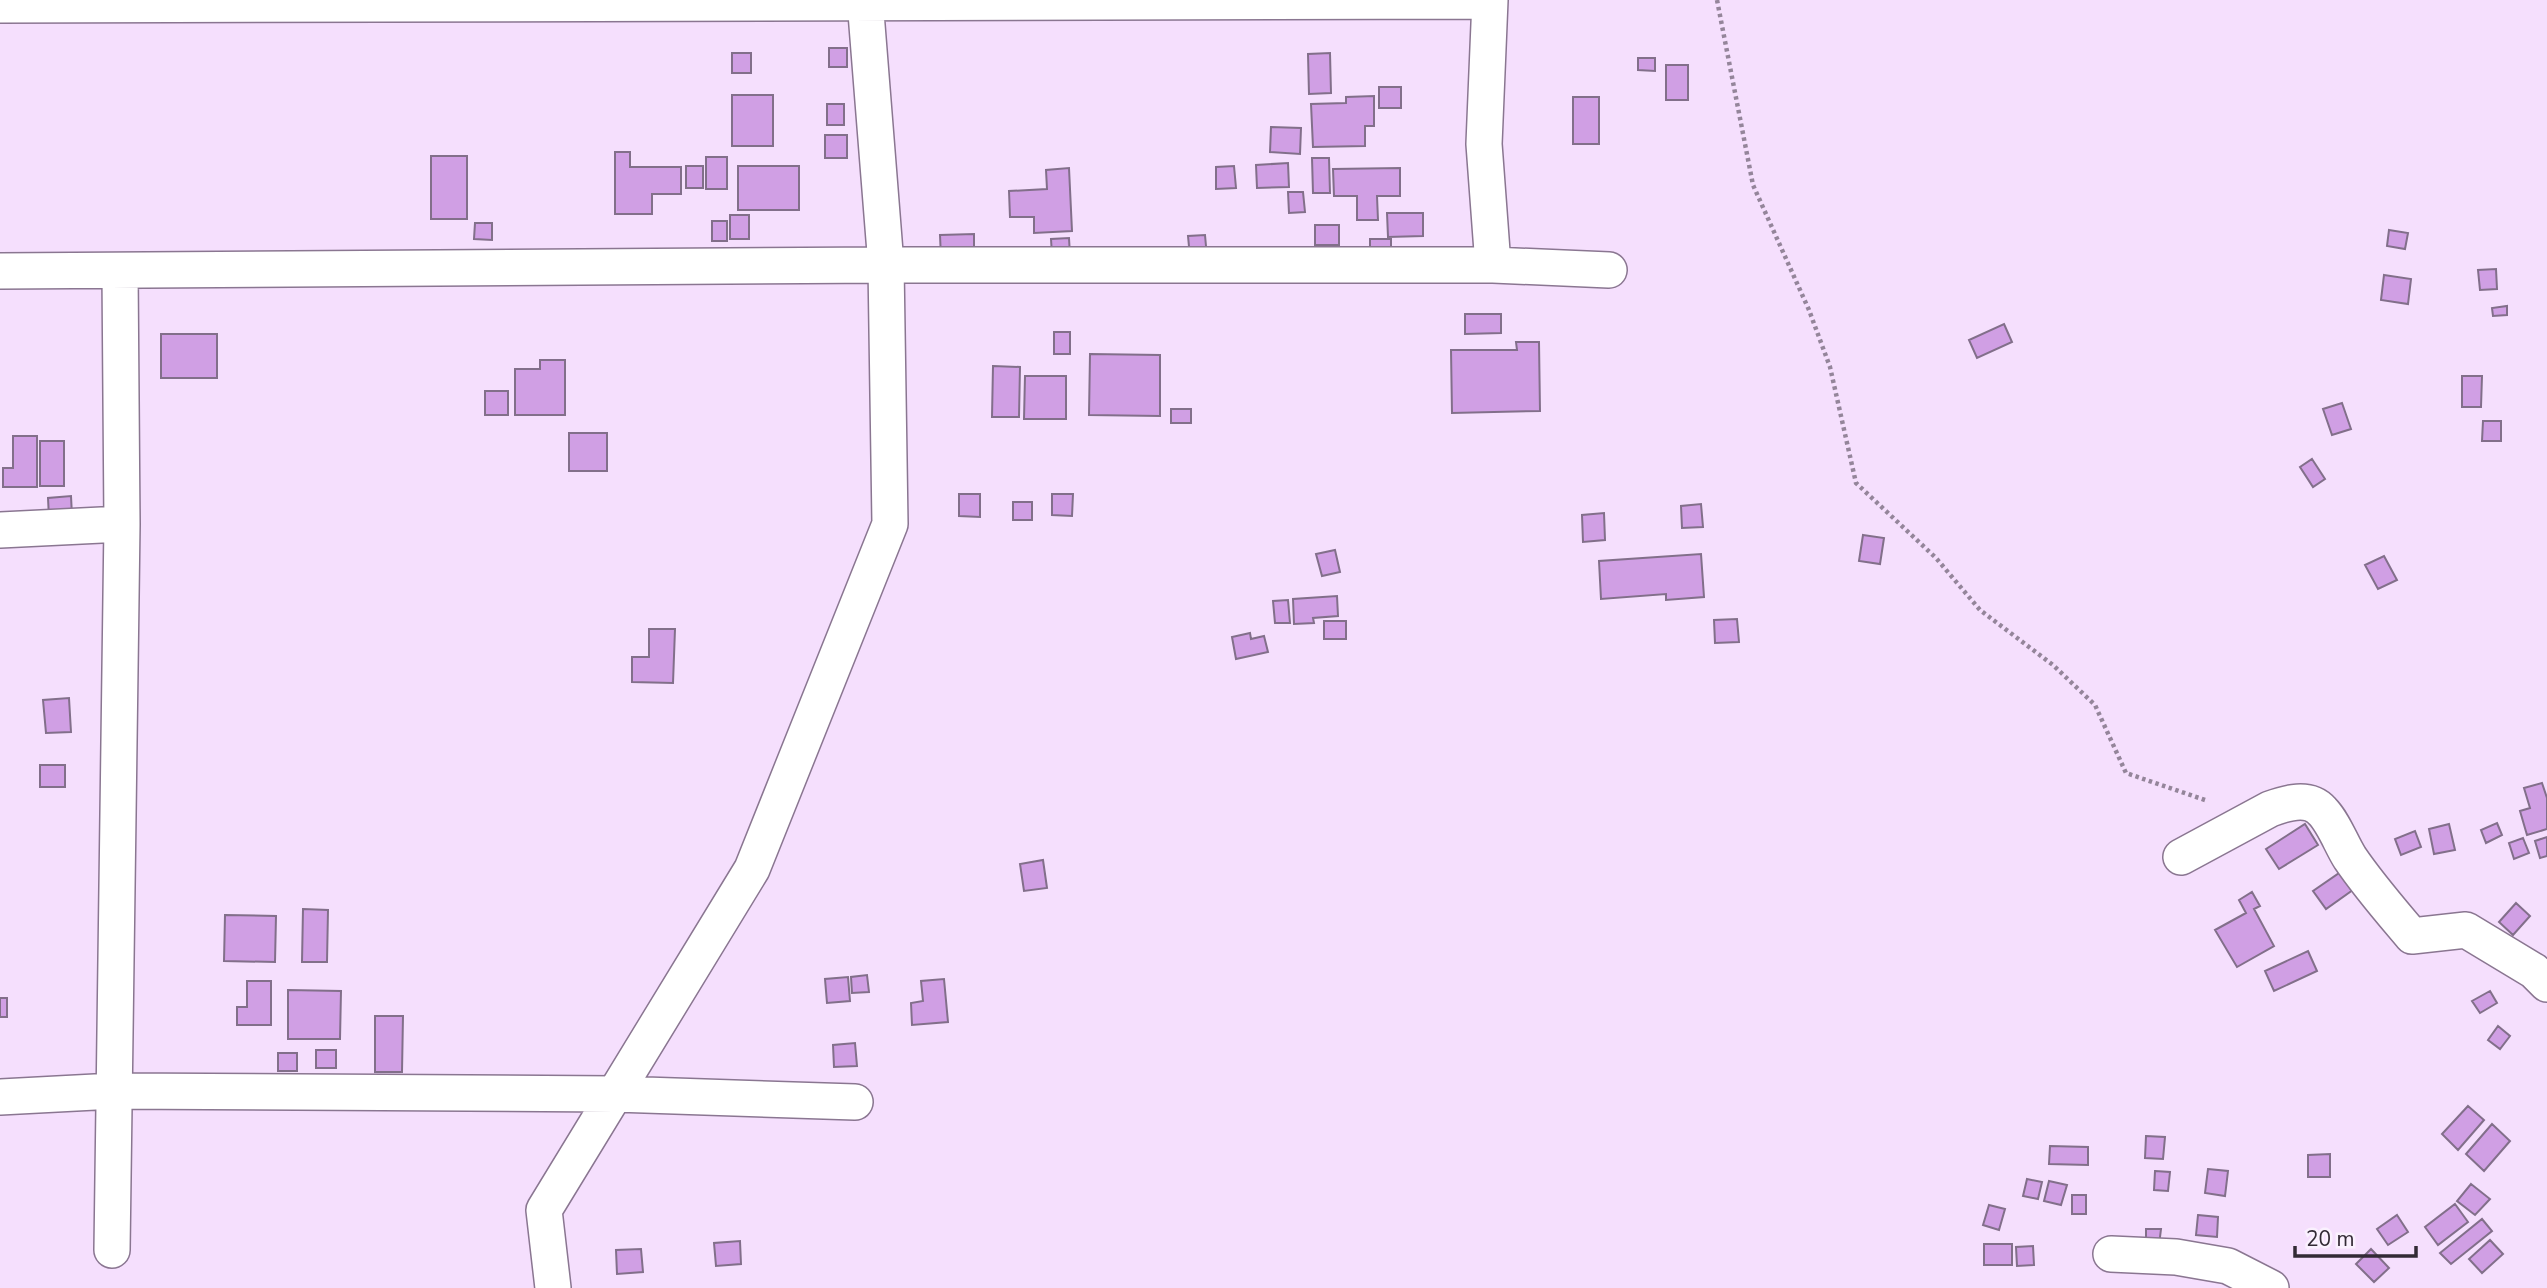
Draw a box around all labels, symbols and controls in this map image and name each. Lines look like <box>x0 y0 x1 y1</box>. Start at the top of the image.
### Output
scale bar <box>2295 1214 2416 1258</box>
text: 20 m <box>2306 1225 2355 1253</box>

